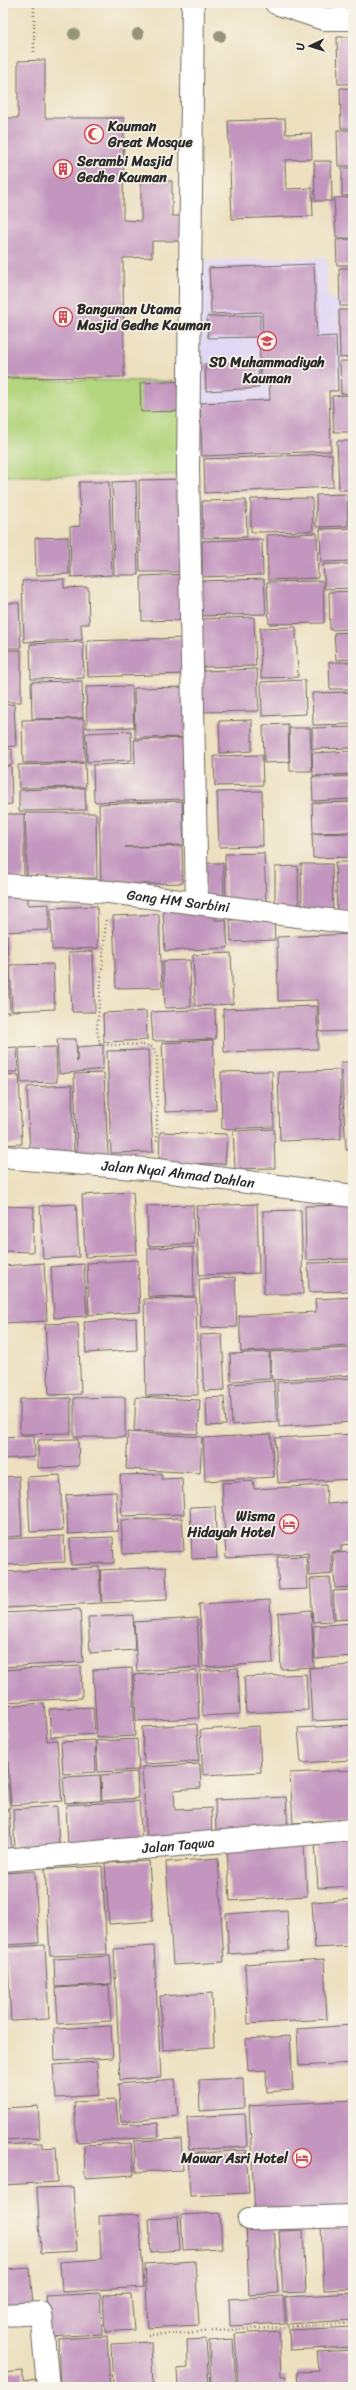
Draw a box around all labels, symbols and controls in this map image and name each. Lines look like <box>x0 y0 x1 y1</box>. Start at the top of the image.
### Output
north arrow <box>290 26 330 66</box>
text: U <box>291 42 310 51</box>
place label: Kauman Great Mosque <box>107 114 193 155</box>
mosque icon: Kauman Great Mosque <box>83 123 105 145</box>
place label: Serambi Masjid Gedhe Kauman <box>76 149 174 190</box>
building icon: Serambi Masjid Gedhe Kauman <box>52 158 74 180</box>
place label: Bangunan Utama Masjid Gedhe Kauman <box>76 297 211 338</box>
building icon: Bangunan Utama Masjid Gedhe Kauman <box>52 306 74 328</box>
school or university icon: SD Muhammadiyah Kauman <box>256 330 278 352</box>
place label: SD Muhammadiyah Kauman <box>208 350 325 391</box>
street label: Gang HM Sarbini <box>125 882 232 920</box>
street label: Jalan Nyai Ahmad Dahlan <box>99 1153 257 1196</box>
place label: Wisma Hidayah Hotel <box>186 1504 276 1545</box>
hotel icon: Wisma Hidayah Hotel <box>278 1513 300 1535</box>
street label: Jalan Taqwa <box>140 1830 216 1861</box>
place label: Mawar Asri Hotel <box>180 2146 289 2171</box>
hotel icon: Mawar Asri Hotel <box>291 2147 313 2169</box>

